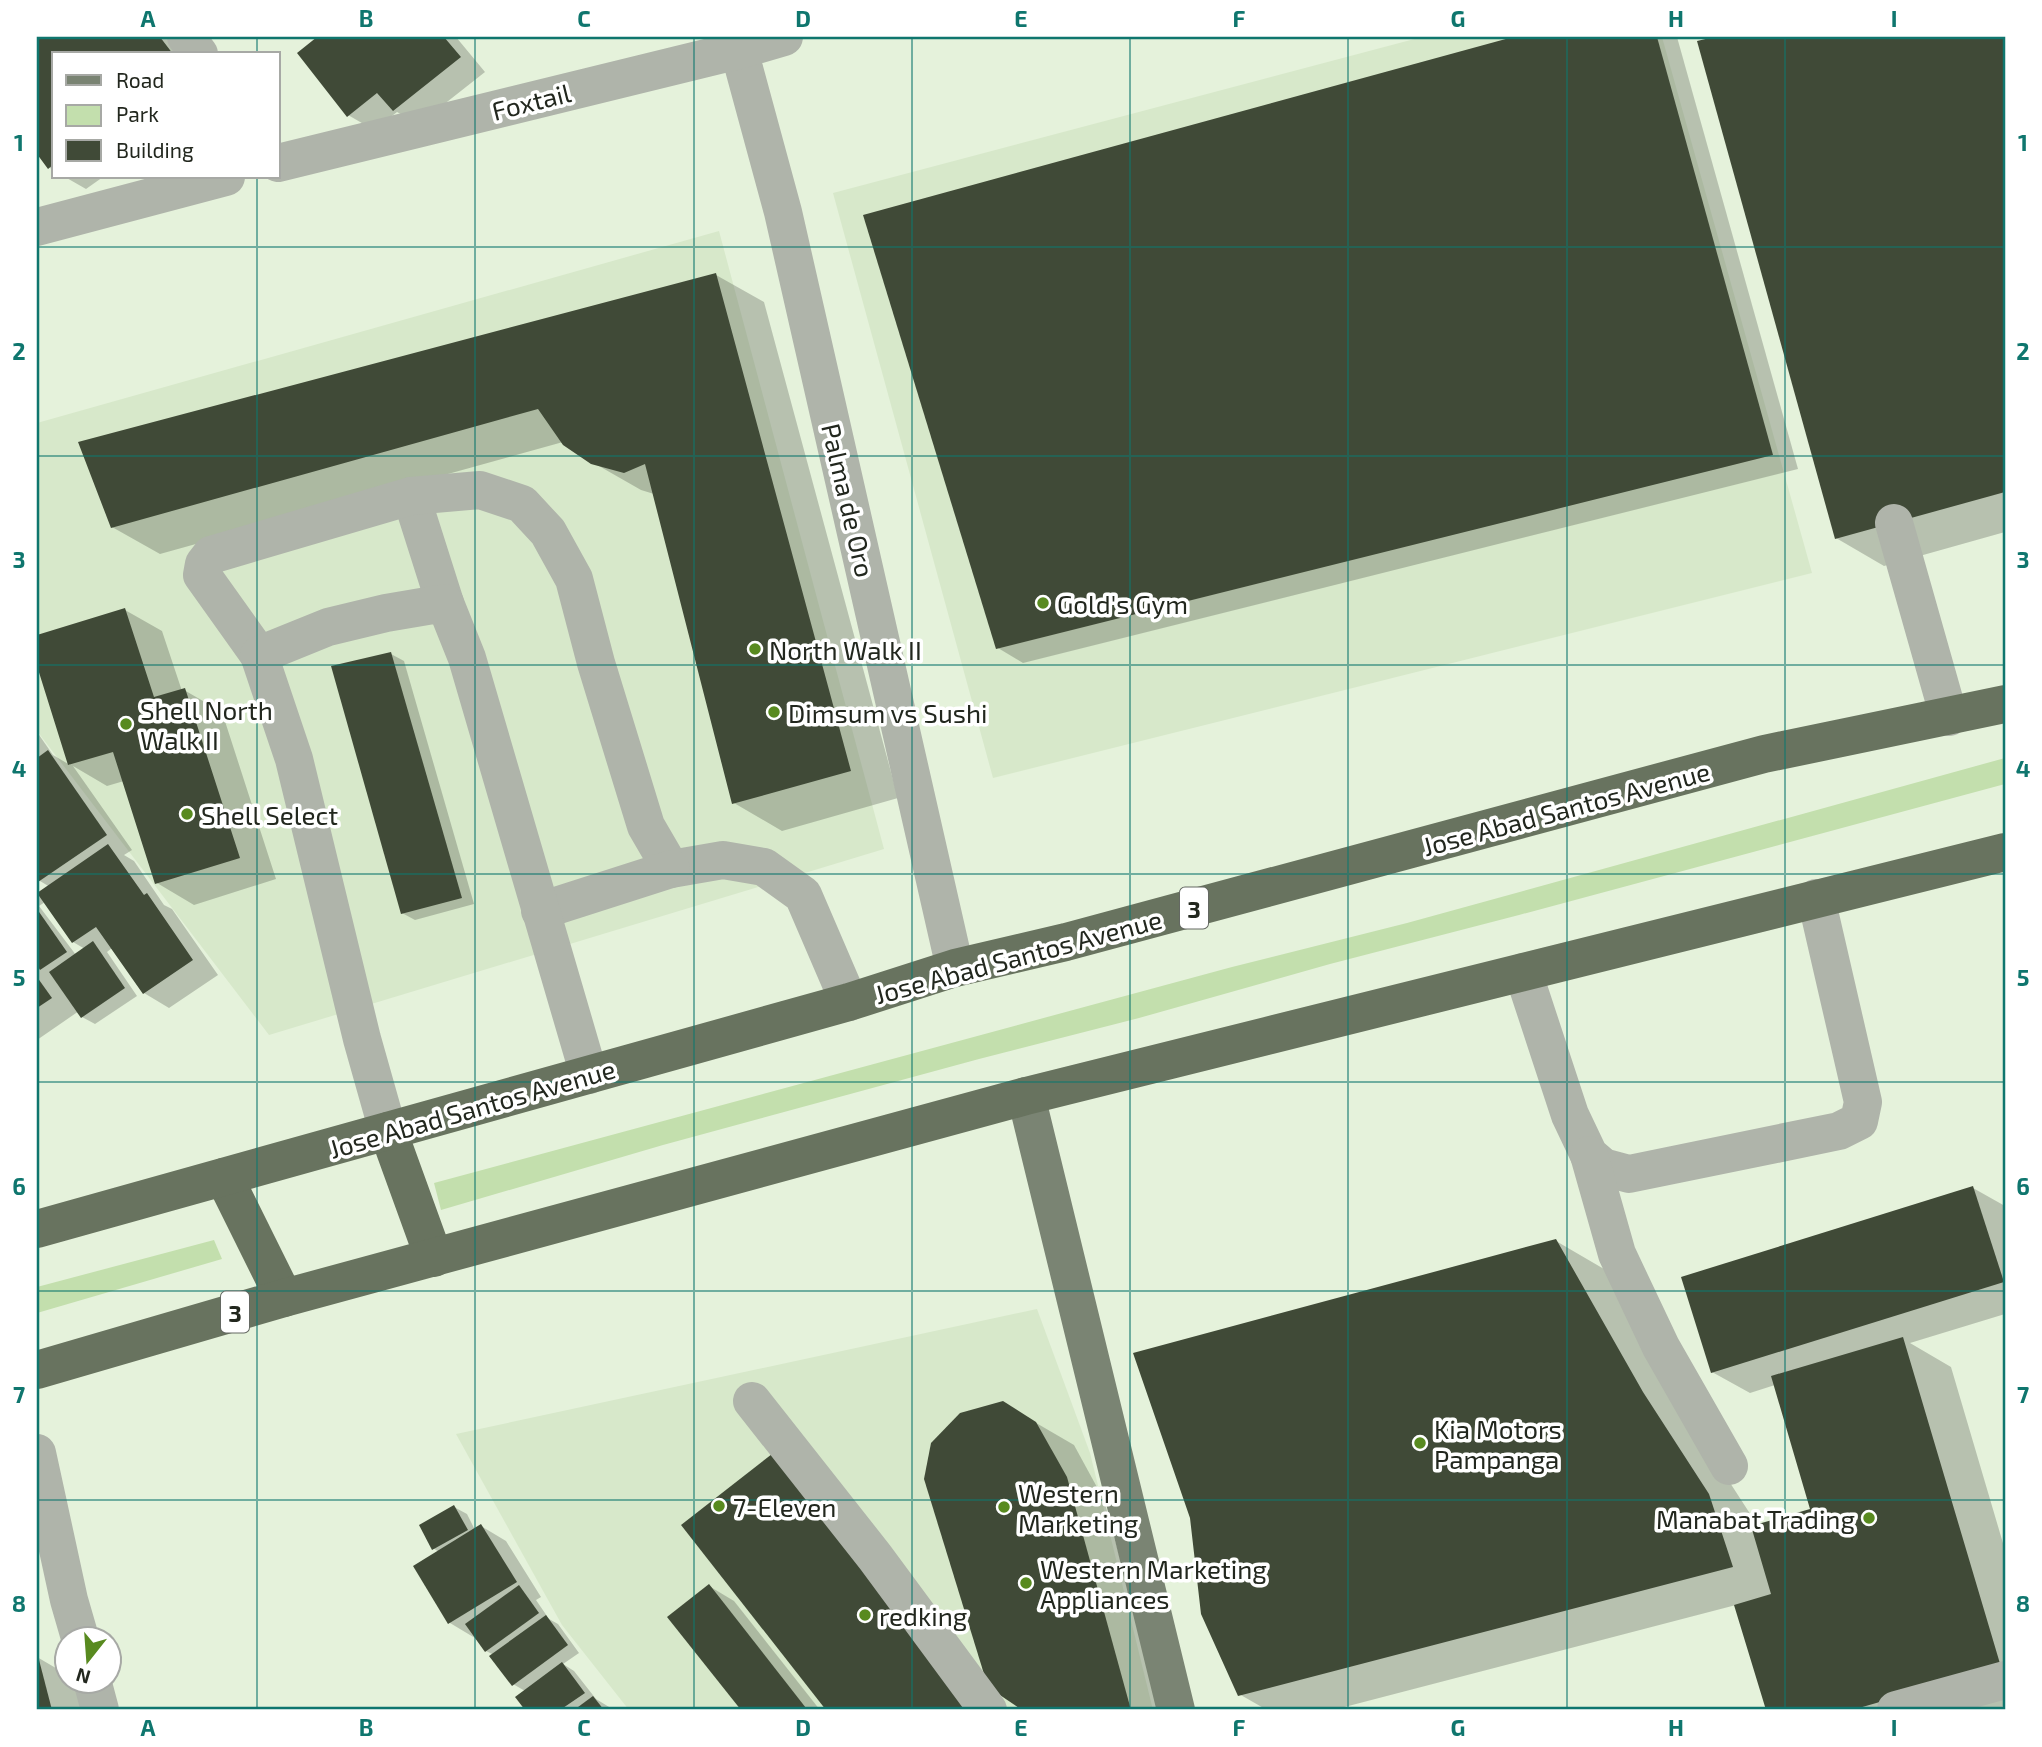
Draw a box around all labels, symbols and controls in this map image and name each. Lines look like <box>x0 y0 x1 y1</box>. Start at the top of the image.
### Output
text: A <box>140 4 156 32</box>
text: B <box>359 4 373 32</box>
text: C <box>577 4 591 32</box>
text: D <box>795 4 811 32</box>
text: E <box>1014 4 1028 32</box>
text: F <box>1233 4 1246 32</box>
text: G <box>1451 4 1465 32</box>
text: H <box>1668 4 1684 32</box>
text: I <box>1891 4 1897 32</box>
legend <box>52 52 280 178</box>
text: Road <box>116 67 164 92</box>
street label: Foxtail <box>488 76 574 126</box>
text: Park <box>116 101 159 126</box>
text: 1 <box>14 128 24 156</box>
text: 1 <box>2018 128 2028 156</box>
text: Building <box>116 137 194 162</box>
text: 2 <box>12 337 26 365</box>
text: 2 <box>2016 337 2030 365</box>
street label: Palma de Oro <box>816 420 882 580</box>
text: 3 <box>12 545 26 573</box>
text: 3 <box>2016 545 2030 573</box>
place label: Gold's Gym <box>1057 588 1188 619</box>
marker: Gold's Gym <box>1035 595 1051 611</box>
place label: North Walk II <box>769 634 922 665</box>
marker: North Walk II <box>747 641 763 657</box>
place label: Shell North Walk II <box>140 694 273 755</box>
place label: Dimsum vs Sushi <box>788 697 987 728</box>
marker: Dimsum vs Sushi <box>766 704 782 720</box>
marker: Shell North Walk II <box>118 716 134 732</box>
text: 4 <box>12 754 26 782</box>
text: 4 <box>2016 754 2030 782</box>
street label: Jose Abad Santos Avenue <box>1419 755 1713 861</box>
place label: Shell Select <box>201 799 338 830</box>
marker: Shell Select <box>179 806 195 822</box>
road number: 3 <box>1180 888 1208 928</box>
street label: Jose Abad Santos Avenue <box>871 903 1165 1009</box>
text: 5 <box>13 963 25 991</box>
text: 5 <box>2017 963 2029 991</box>
street label: Jose Abad Santos Avenue <box>325 1052 619 1164</box>
text: 6 <box>12 1172 26 1200</box>
text: 6 <box>2016 1172 2030 1200</box>
road number: 3 <box>221 1292 249 1332</box>
text: 7 <box>13 1380 25 1408</box>
text: 7 <box>2017 1380 2029 1408</box>
place label: Kia Motors Pampanga <box>1434 1413 1562 1474</box>
marker: Kia Motors Pampanga <box>1412 1435 1428 1451</box>
place label: Western Marketing <box>1018 1477 1138 1538</box>
place label: 7-Eleven <box>733 1491 836 1522</box>
marker: 7-Eleven <box>711 1498 727 1514</box>
marker: Western Marketing <box>996 1499 1012 1515</box>
place label: Manabat Trading <box>1656 1503 1855 1534</box>
marker: Manabat Trading <box>1861 1510 1877 1526</box>
place label: Western Marketing Appliances <box>1040 1553 1267 1614</box>
marker: Western Marketing Appliances <box>1018 1575 1034 1591</box>
text: 8 <box>12 1589 26 1617</box>
text: 8 <box>2016 1589 2030 1617</box>
place label: redking <box>879 1600 967 1631</box>
marker: redking <box>857 1607 873 1623</box>
north arrow <box>52 1624 122 1694</box>
text: N <box>73 1664 93 1690</box>
text: A <box>140 1713 156 1741</box>
text: B <box>359 1713 373 1741</box>
text: C <box>577 1713 591 1741</box>
text: D <box>795 1713 811 1741</box>
text: E <box>1014 1713 1028 1741</box>
text: F <box>1233 1713 1246 1741</box>
text: G <box>1451 1713 1465 1741</box>
text: H <box>1668 1713 1684 1741</box>
text: I <box>1891 1713 1897 1741</box>

